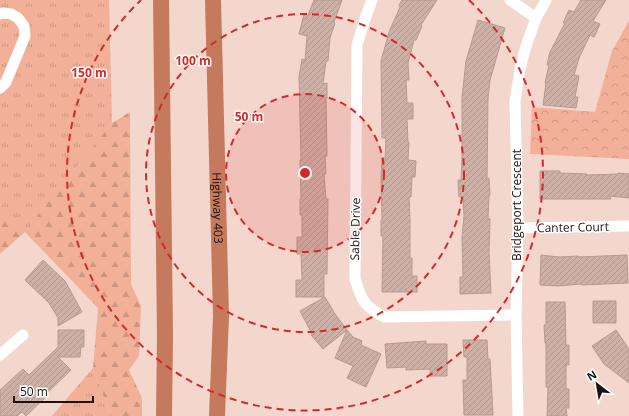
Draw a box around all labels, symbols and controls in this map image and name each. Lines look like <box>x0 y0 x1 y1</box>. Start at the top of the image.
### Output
text: 100 m <box>175 52 211 69</box>
text: 150 m <box>71 64 107 81</box>
text: 50 m <box>235 108 263 125</box>
street label: Bridgeport Crescent <box>508 149 525 261</box>
centre of rings <box>298 166 312 180</box>
street label: Highway 403 <box>209 172 228 244</box>
street label: Sable Drive <box>346 197 364 261</box>
street label: Canter Court <box>537 218 609 236</box>
north arrow <box>577 364 617 404</box>
text: N <box>584 366 599 384</box>
scale bar <box>14 378 93 404</box>
text: 50 m <box>20 383 48 400</box>

